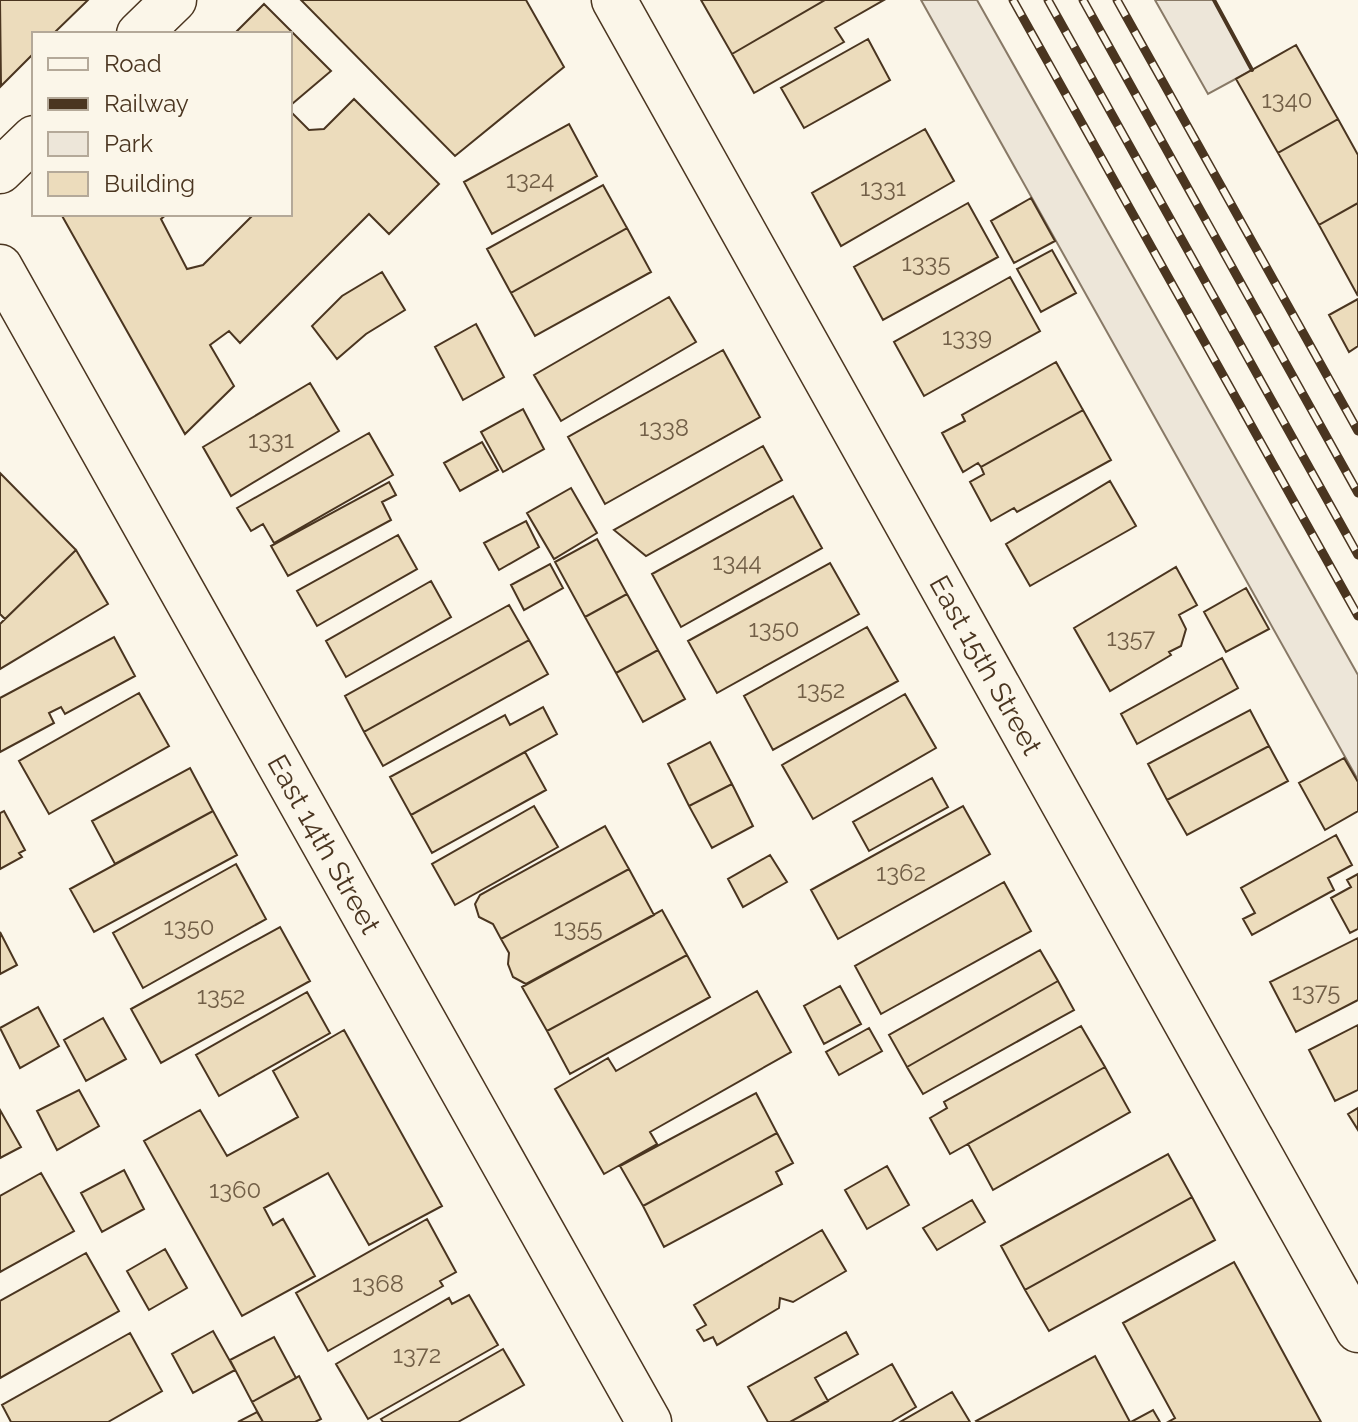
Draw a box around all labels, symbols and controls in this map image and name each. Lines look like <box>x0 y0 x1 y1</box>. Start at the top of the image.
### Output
legend <box>32 32 292 216</box>
text: Road <box>104 49 162 78</box>
house number: 1340 <box>1262 85 1312 114</box>
text: Railway <box>104 89 189 118</box>
text: Park <box>104 129 153 158</box>
house number: 1324 <box>506 165 554 194</box>
text: Building <box>104 169 195 198</box>
house number: 1331 <box>860 173 906 202</box>
house number: 1335 <box>902 248 950 277</box>
house number: 1339 <box>942 322 992 351</box>
house number: 1338 <box>639 413 689 442</box>
house number: 1331 <box>248 425 294 454</box>
house number: 1344 <box>712 547 762 576</box>
street label: East 15th Street <box>923 570 1050 761</box>
house number: 1350 <box>749 614 799 643</box>
house number: 1357 <box>1107 623 1156 652</box>
house number: 1352 <box>797 675 845 704</box>
street label: East 14th Street <box>261 749 388 940</box>
house number: 1362 <box>876 858 926 887</box>
house number: 1350 <box>164 912 214 941</box>
house number: 1355 <box>553 913 603 942</box>
house number: 1375 <box>1292 977 1340 1006</box>
house number: 1352 <box>197 981 245 1010</box>
house number: 1360 <box>209 1175 261 1204</box>
house number: 1368 <box>352 1269 404 1298</box>
house number: 1372 <box>393 1340 441 1369</box>

